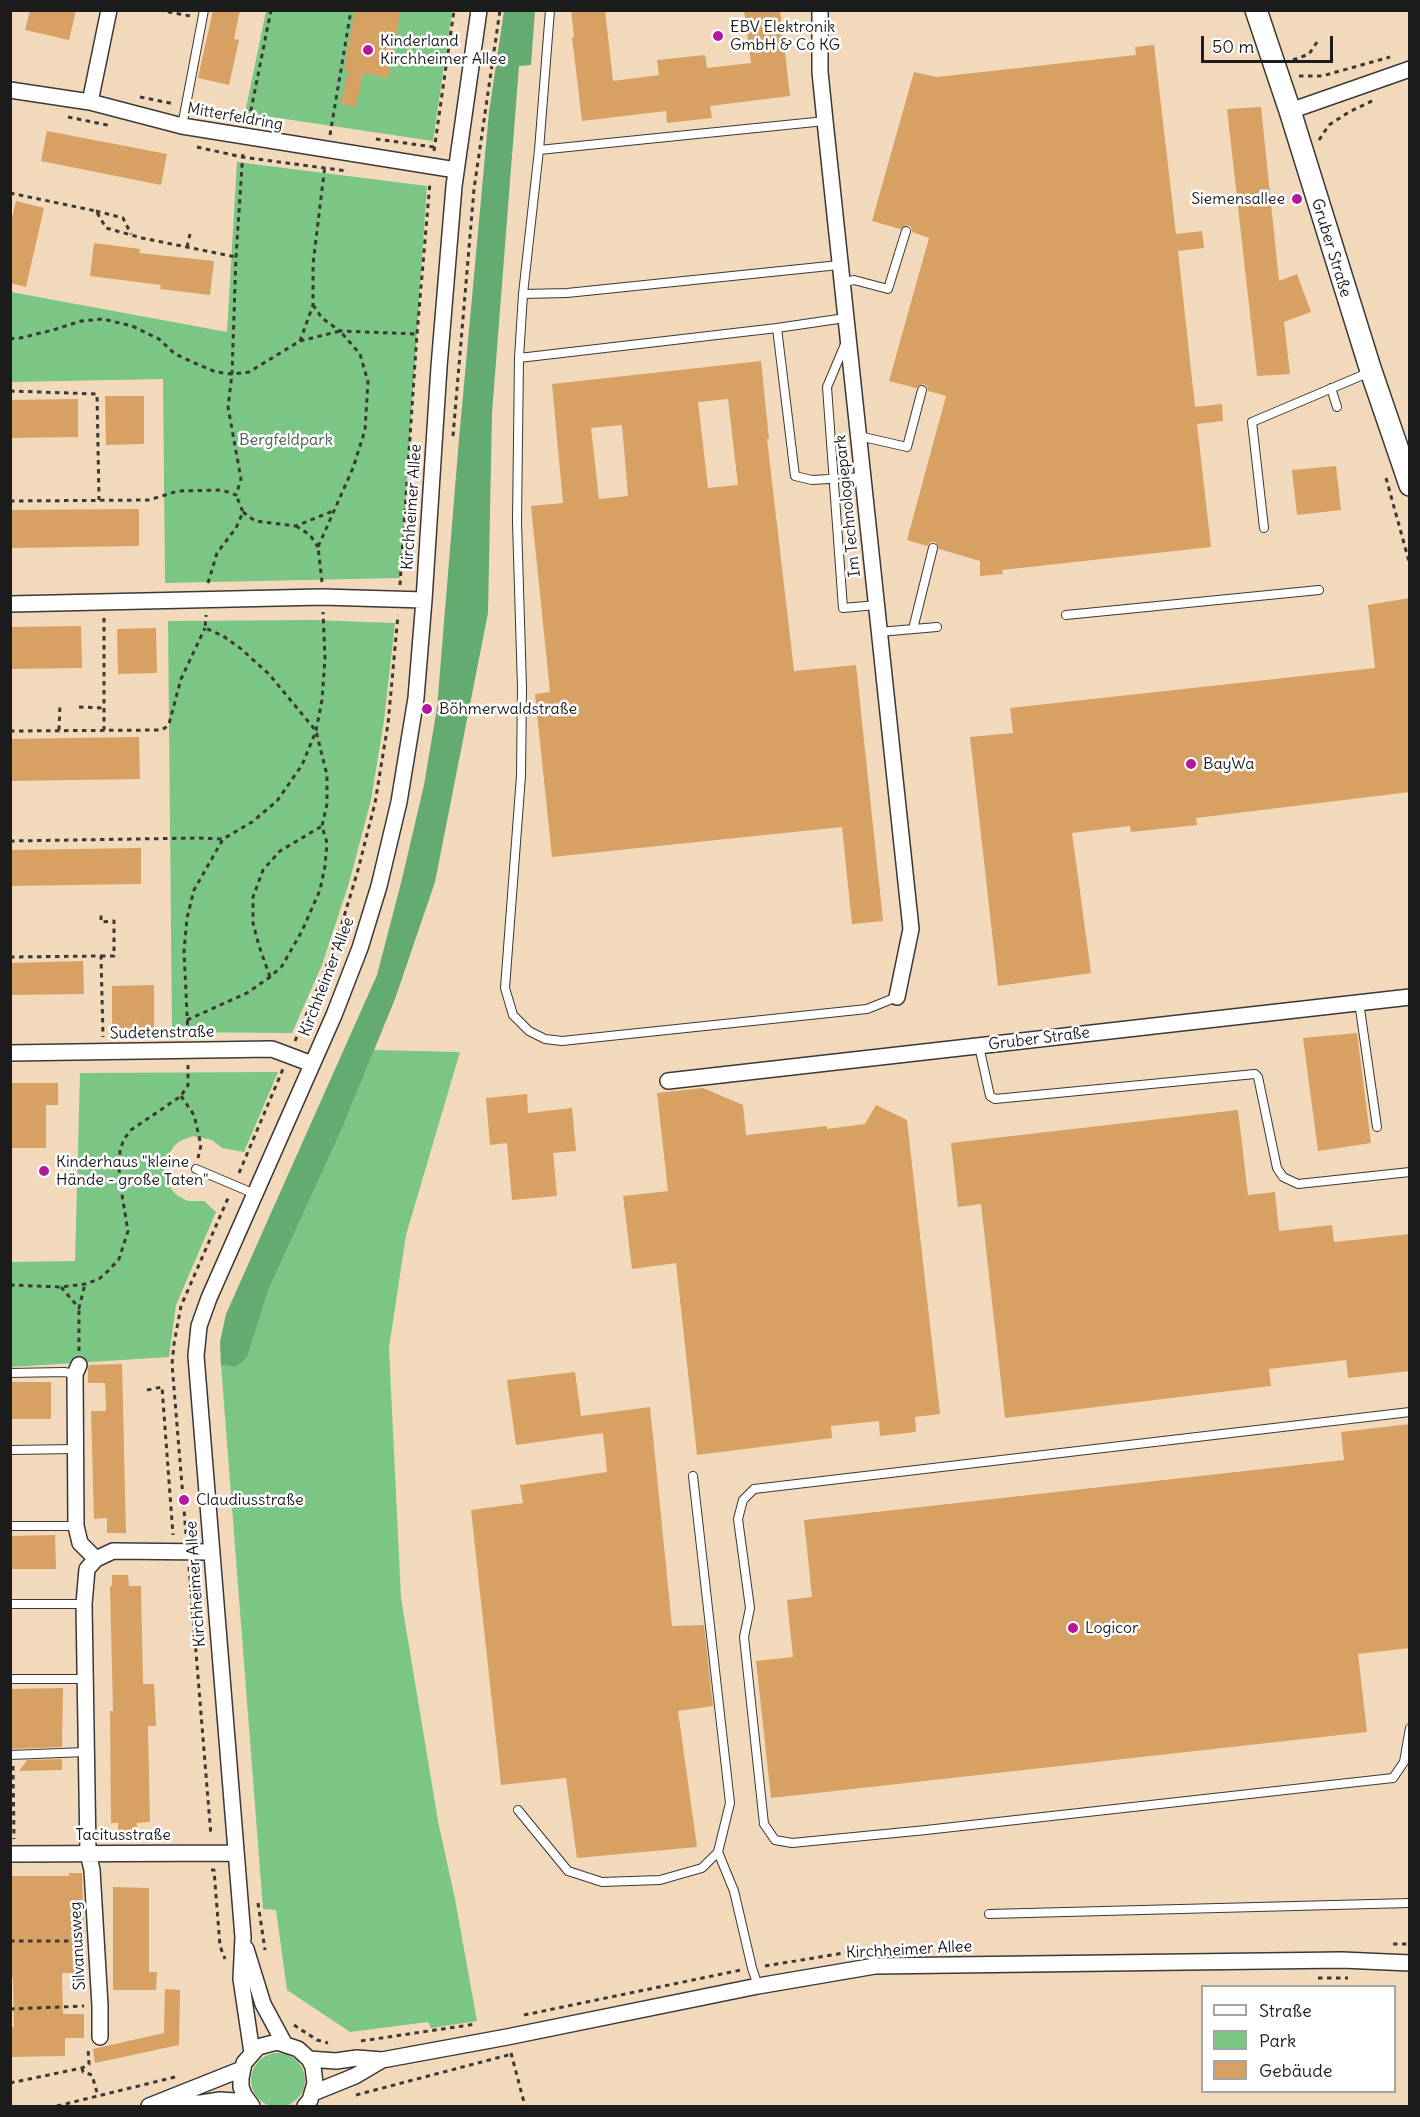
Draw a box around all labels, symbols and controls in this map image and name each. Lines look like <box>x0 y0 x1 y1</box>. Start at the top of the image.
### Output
place label: EBV Elektronik GmbH & Co KG <box>730 17 840 55</box>
scale bar <box>1204 24 1336 62</box>
marker: EBV Elektronik GmbH & Co KG <box>711 29 725 43</box>
place label: Kinderland Kirchheimer Allee <box>380 31 506 69</box>
text: 50 m <box>1212 35 1254 58</box>
marker: Kinderland Kirchheimer Allee <box>361 43 375 57</box>
street label: Mitterfeldring <box>186 99 284 135</box>
place label: Siemensallee <box>1191 189 1285 209</box>
marker: Siemensallee <box>1290 192 1304 206</box>
street label: Gruber Straße <box>1307 196 1355 300</box>
park label: Bergfeldpark <box>239 430 333 450</box>
street label: Im Technologiepark <box>831 434 865 578</box>
street label: Kirchheimer Allee <box>398 443 426 571</box>
place label: Böhmerwaldstraße <box>439 699 577 719</box>
marker: Böhmerwaldstraße <box>420 702 434 716</box>
place label: BayWa <box>1203 754 1254 774</box>
marker: BayWa <box>1184 757 1198 771</box>
street label: Kirchheimer Allee <box>295 915 359 1039</box>
street label: Sudetenstraße <box>109 1022 215 1044</box>
street label: Gruber Straße <box>987 1023 1091 1055</box>
place label: Kinderhaus "kleine Hände - große Taten" <box>56 1152 208 1190</box>
marker: Kinderhaus "kleine Hände - große Taten" <box>37 1164 51 1178</box>
place label: Claudiusstraße <box>196 1490 304 1510</box>
marker: Claudiusstraße <box>177 1493 191 1507</box>
street label: Kirchheimer Allee <box>182 1520 210 1648</box>
place label: Logicor <box>1085 1618 1139 1638</box>
marker: Logicor <box>1066 1621 1080 1635</box>
street label: Tacitusstraße <box>75 1825 171 1845</box>
street label: Silvanusweg <box>66 1901 90 1991</box>
street label: Kirchheimer Allee <box>845 1937 973 1963</box>
legend <box>1201 1985 1396 2093</box>
text: Straße <box>1259 1999 1312 2022</box>
text: Park <box>1259 2029 1296 2052</box>
text: Gebäude <box>1259 2059 1332 2082</box>

